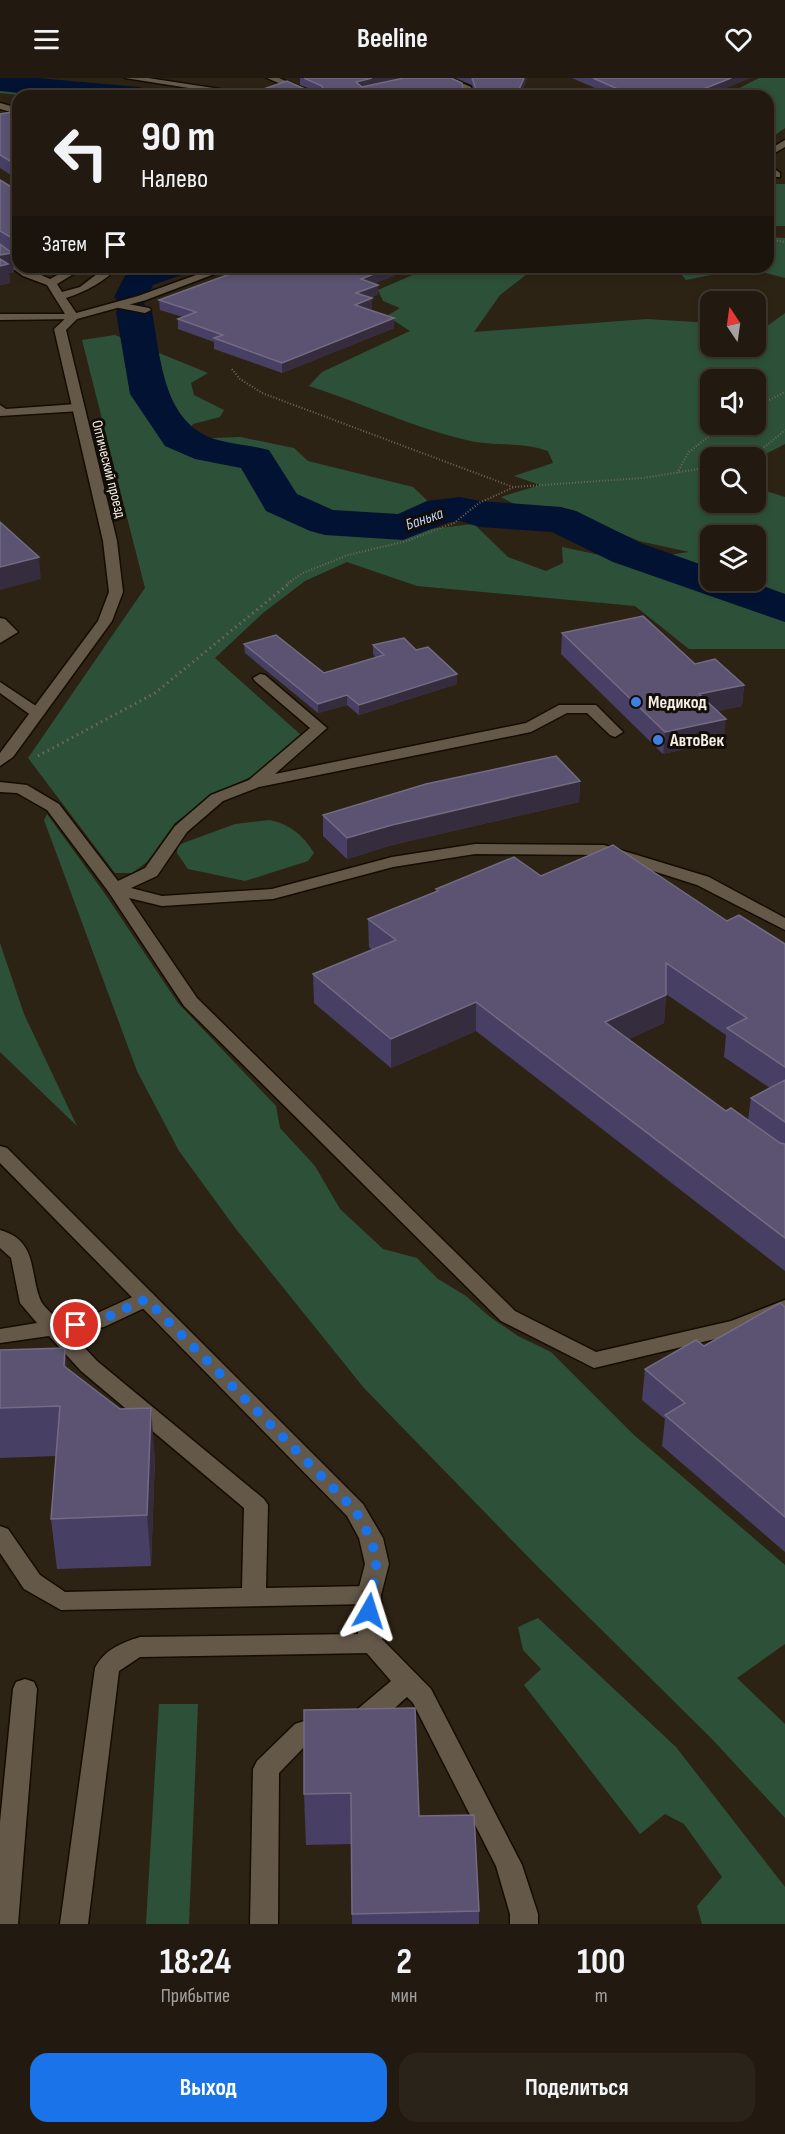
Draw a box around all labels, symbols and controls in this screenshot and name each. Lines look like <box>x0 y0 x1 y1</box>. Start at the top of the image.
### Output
icon: menu <box>30 23 63 56</box>
text: Beeline <box>357 23 428 55</box>
icon: heart <box>722 23 755 56</box>
text: 90 m <box>141 112 215 163</box>
icon: left <box>42 114 120 192</box>
text: Налево <box>141 163 208 195</box>
icon: arrive <box>99 228 132 261</box>
text: Затем <box>42 231 87 258</box>
north arrow <box>700 291 766 357</box>
map controls <box>700 291 766 591</box>
button: sound <box>700 369 766 435</box>
street label: Оптический проезд <box>87 418 130 521</box>
button: search <box>700 447 766 513</box>
water label: Банька <box>403 504 446 535</box>
button: layers <box>700 525 766 591</box>
place label: Медикод <box>648 692 707 713</box>
marker: Медикод <box>629 695 643 709</box>
place label: АвтоВек <box>669 730 724 751</box>
marker: АвтоВек <box>651 733 665 747</box>
pin <box>50 1299 101 1350</box>
icon: arrive <box>59 1308 92 1341</box>
position arrow <box>337 1579 401 1643</box>
text: 18:24 <box>160 1941 231 1984</box>
text: 2 <box>396 1941 412 1984</box>
text: 100 <box>577 1941 625 1984</box>
text: Прибытие <box>161 1984 230 2008</box>
text: мин <box>391 1984 417 2008</box>
text: m <box>595 1984 608 2008</box>
button: Выход <box>30 2053 387 2122</box>
button: Поделиться <box>399 2053 755 2122</box>

